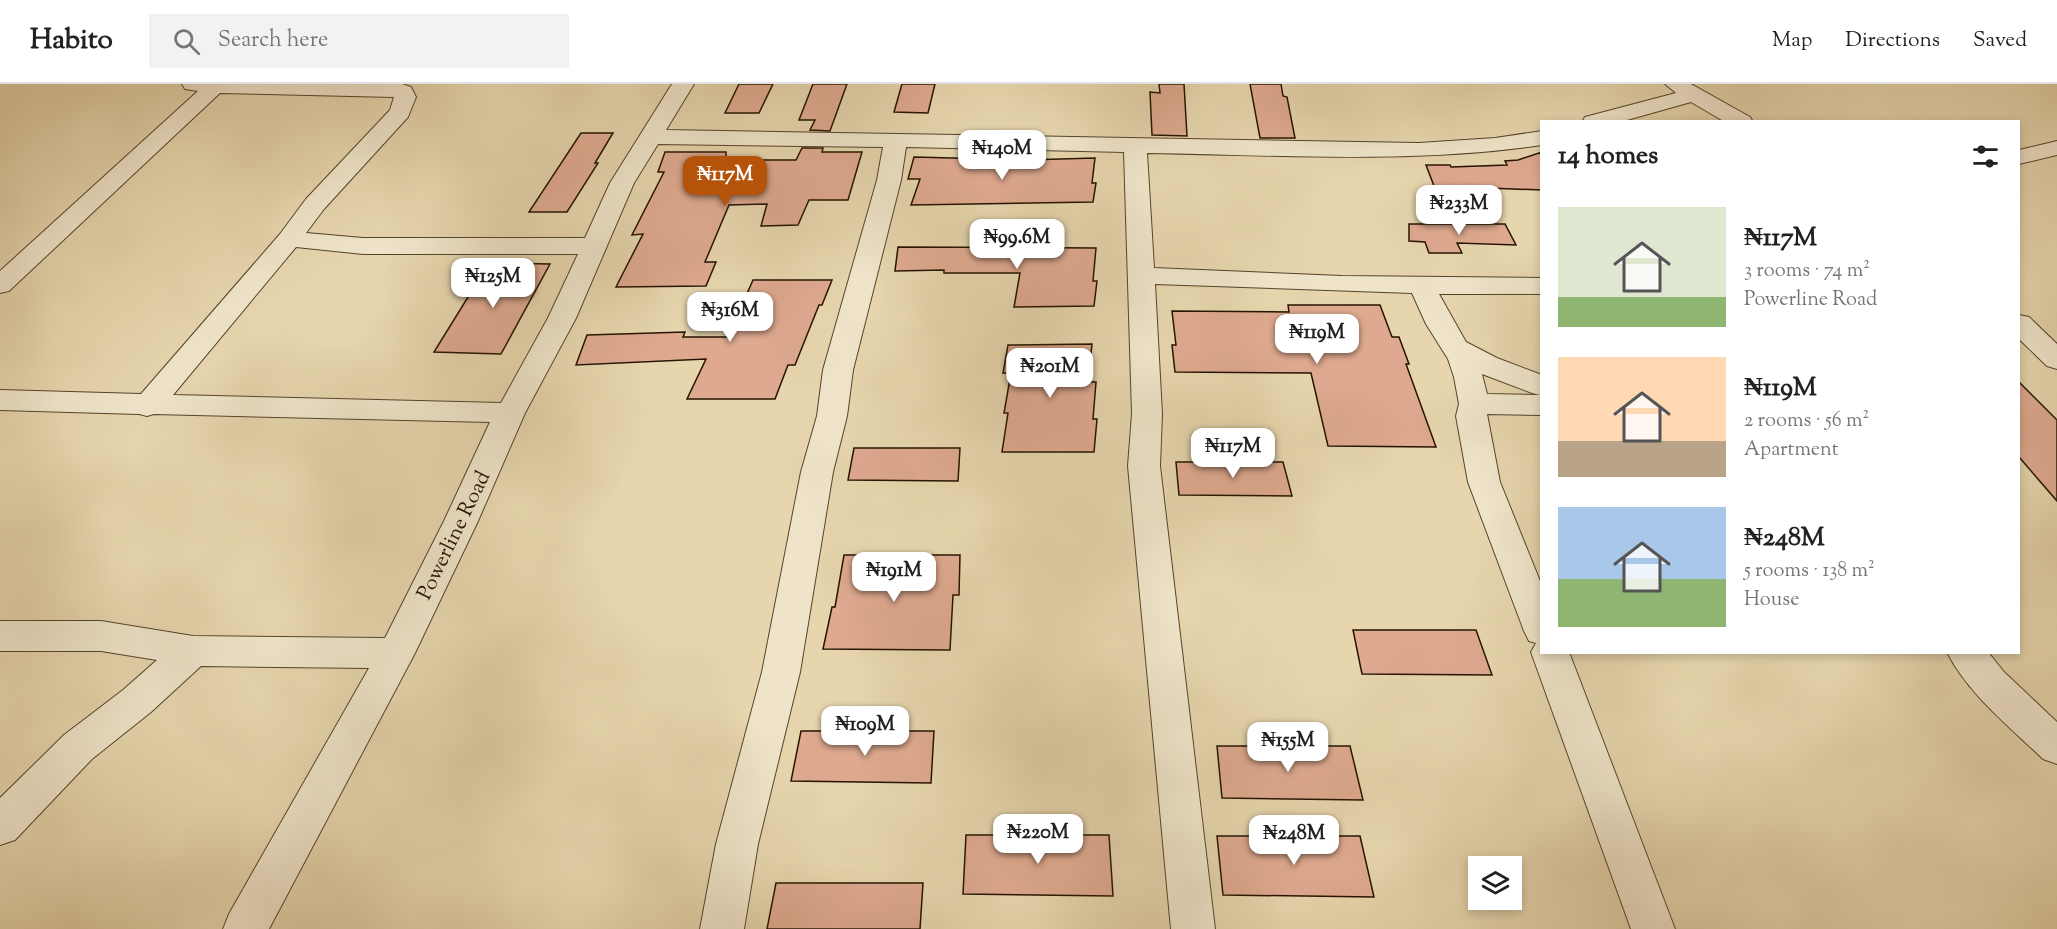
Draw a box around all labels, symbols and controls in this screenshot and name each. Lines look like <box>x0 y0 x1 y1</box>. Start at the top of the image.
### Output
search box <box>149 14 569 68</box>
text: Habito <box>30 21 113 61</box>
icon: search <box>170 25 203 58</box>
text: Search here <box>218 25 328 57</box>
text: Map <box>1772 26 1812 56</box>
text: Directions <box>1845 26 1940 56</box>
text: Saved <box>1973 26 2027 56</box>
pin: ₦140M <box>960 130 1044 181</box>
text: ₦140M <box>972 135 1032 164</box>
text: 14 homes <box>1558 138 1658 175</box>
icon: filters <box>1969 140 2002 173</box>
pin: ₦117M <box>683 156 767 207</box>
text: ₦117M <box>697 161 753 190</box>
pin: ₦233M <box>1417 185 1501 236</box>
text: ₦233M <box>1430 190 1488 219</box>
pin: ₦99.6M <box>968 219 1066 270</box>
text: ₦117M <box>1744 220 1817 257</box>
text: ₦99.6M <box>984 224 1050 253</box>
icon: home <box>1606 231 1678 303</box>
text: 3 rooms · 74 m² <box>1744 257 1870 286</box>
pin: ₦125M <box>451 258 535 309</box>
text: ₦125M <box>465 263 521 292</box>
text: Powerline Road <box>1744 286 1877 315</box>
pin: ₦316M <box>688 292 772 343</box>
text: ₦316M <box>701 297 759 326</box>
pin: ₦119M <box>1275 314 1359 365</box>
text: ₦119M <box>1289 319 1345 348</box>
pin: ₦201M <box>1008 348 1092 399</box>
text: ₦201M <box>1020 353 1080 382</box>
text: ₦119M <box>1744 370 1817 407</box>
icon: home <box>1606 381 1678 453</box>
text: 2 rooms · 56 m² <box>1744 407 1869 436</box>
pin: ₦117M <box>1191 428 1275 479</box>
text: ₦117M <box>1205 433 1261 462</box>
text: Apartment <box>1744 436 1839 465</box>
street label: Powerline Road <box>411 466 499 605</box>
text: ₦248M <box>1744 520 1825 557</box>
icon: home <box>1606 531 1678 603</box>
pin: ₦191M <box>852 552 936 603</box>
text: ₦191M <box>866 557 922 586</box>
text: 5 rooms · 138 m² <box>1744 557 1875 586</box>
text: House <box>1744 586 1799 615</box>
pin: ₦109M <box>823 706 907 757</box>
text: ₦109M <box>835 711 895 740</box>
pin: ₦155M <box>1246 722 1330 773</box>
text: ₦155M <box>1261 727 1315 756</box>
pin: ₦220M <box>996 814 1080 865</box>
pin: ₦248M <box>1252 815 1336 866</box>
text: ₦220M <box>1007 819 1069 848</box>
text: ₦248M <box>1263 820 1325 849</box>
map controls <box>1468 856 1522 910</box>
button: layers <box>1468 856 1522 910</box>

